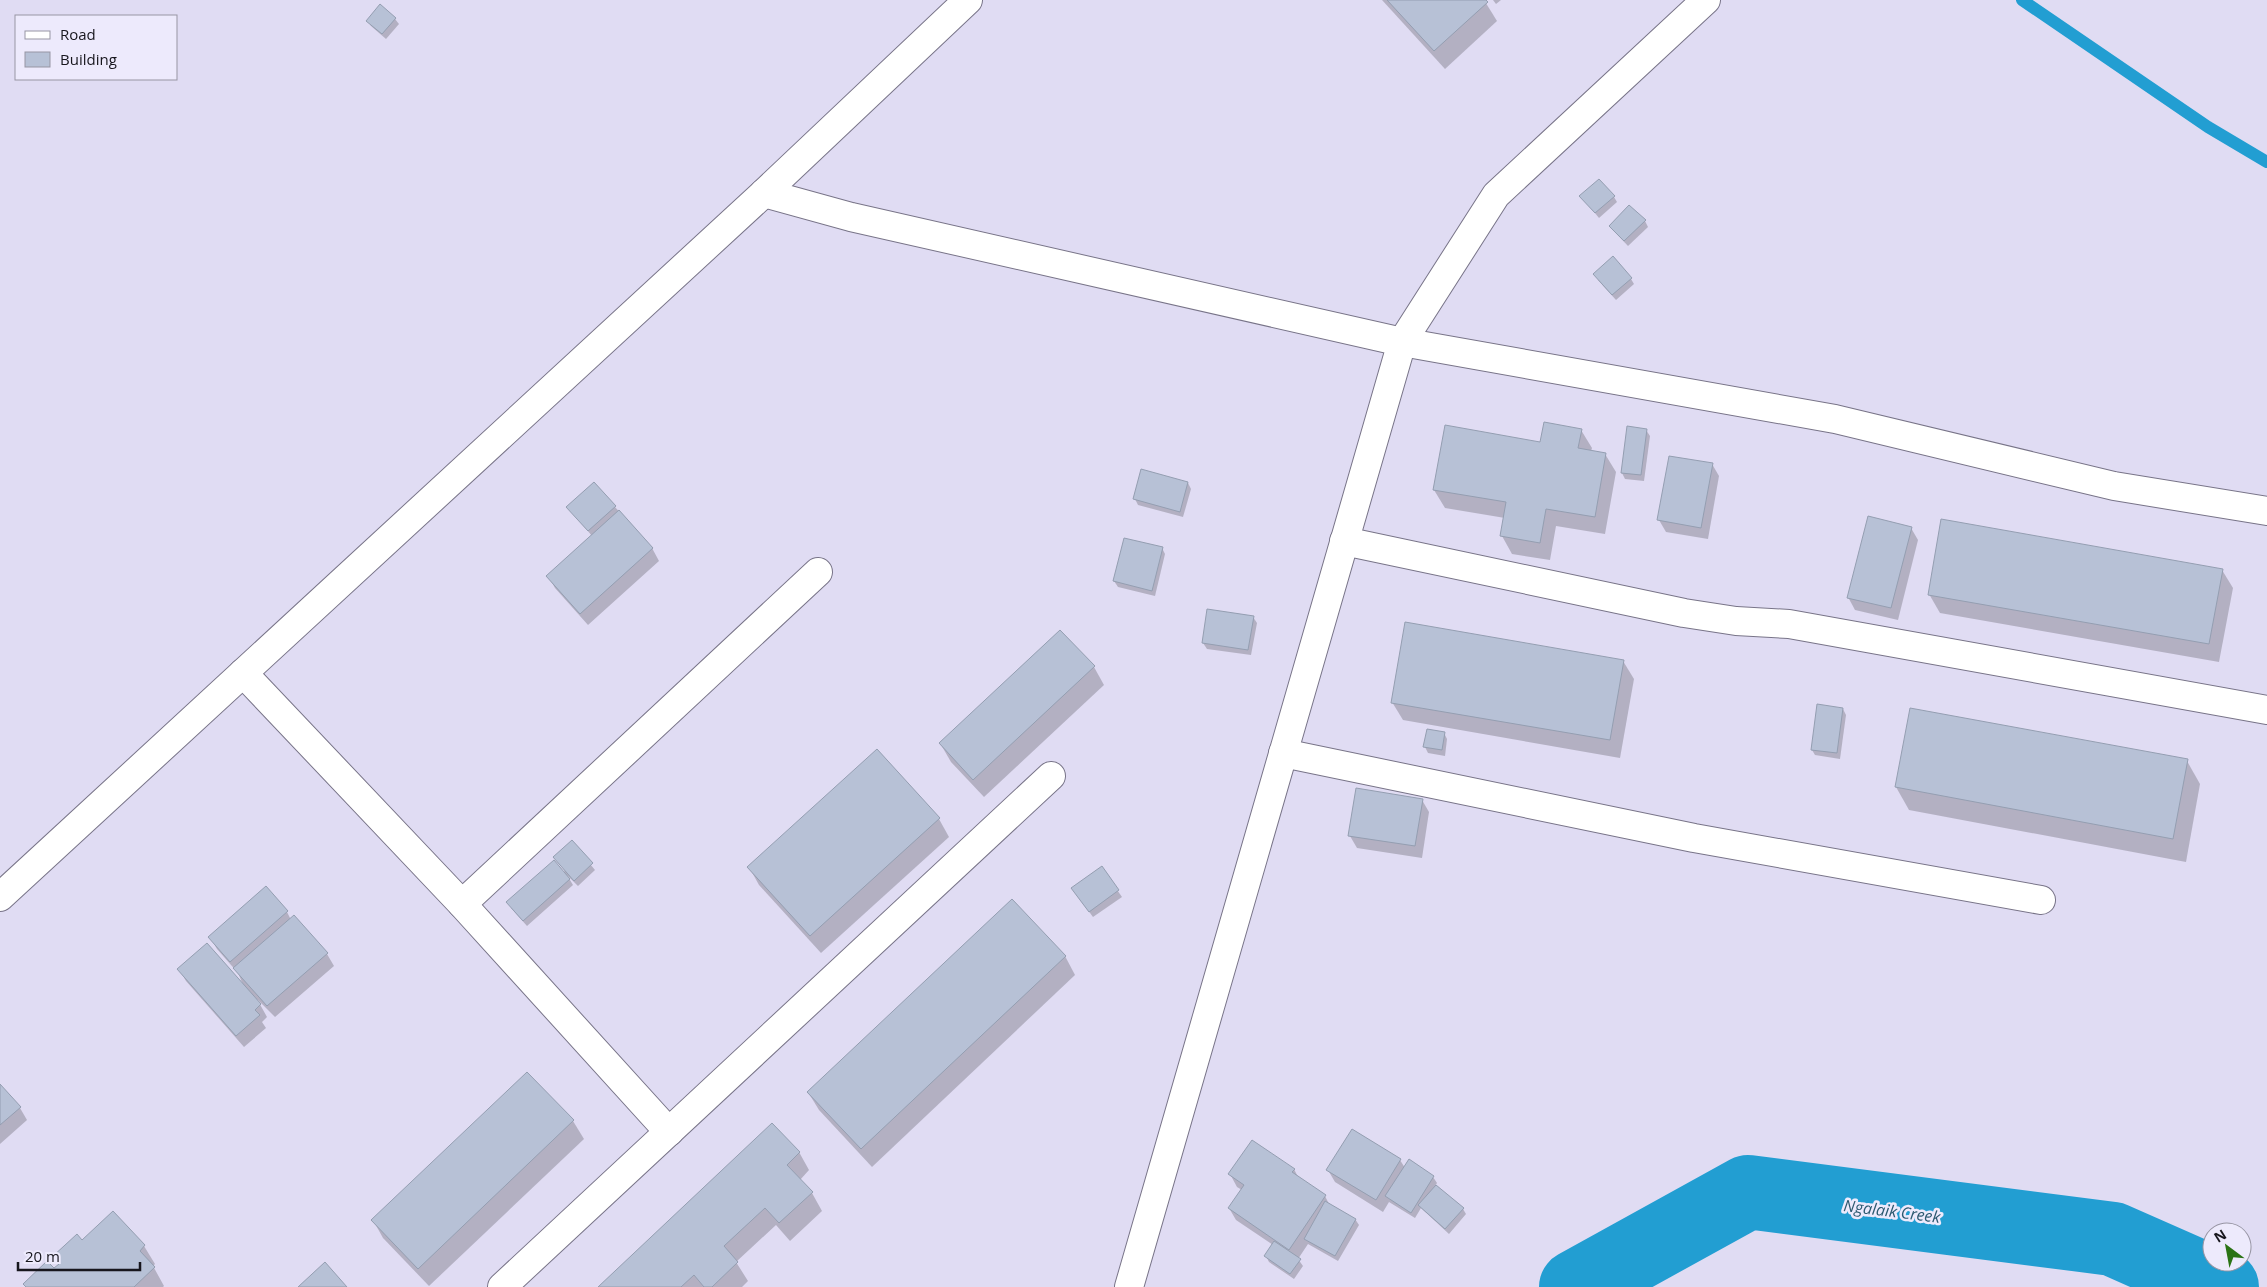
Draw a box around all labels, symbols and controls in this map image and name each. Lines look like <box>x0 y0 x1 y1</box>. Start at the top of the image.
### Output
legend <box>15 15 178 80</box>
text: Road <box>60 24 96 44</box>
text: Building <box>60 49 117 69</box>
water label: Ngalaik Creek <box>1842 1194 1943 1228</box>
north arrow <box>2202 1222 2252 1272</box>
text: N <box>2210 1224 2230 1247</box>
scale bar <box>18 1240 140 1272</box>
text: 20 m <box>25 1246 60 1266</box>

